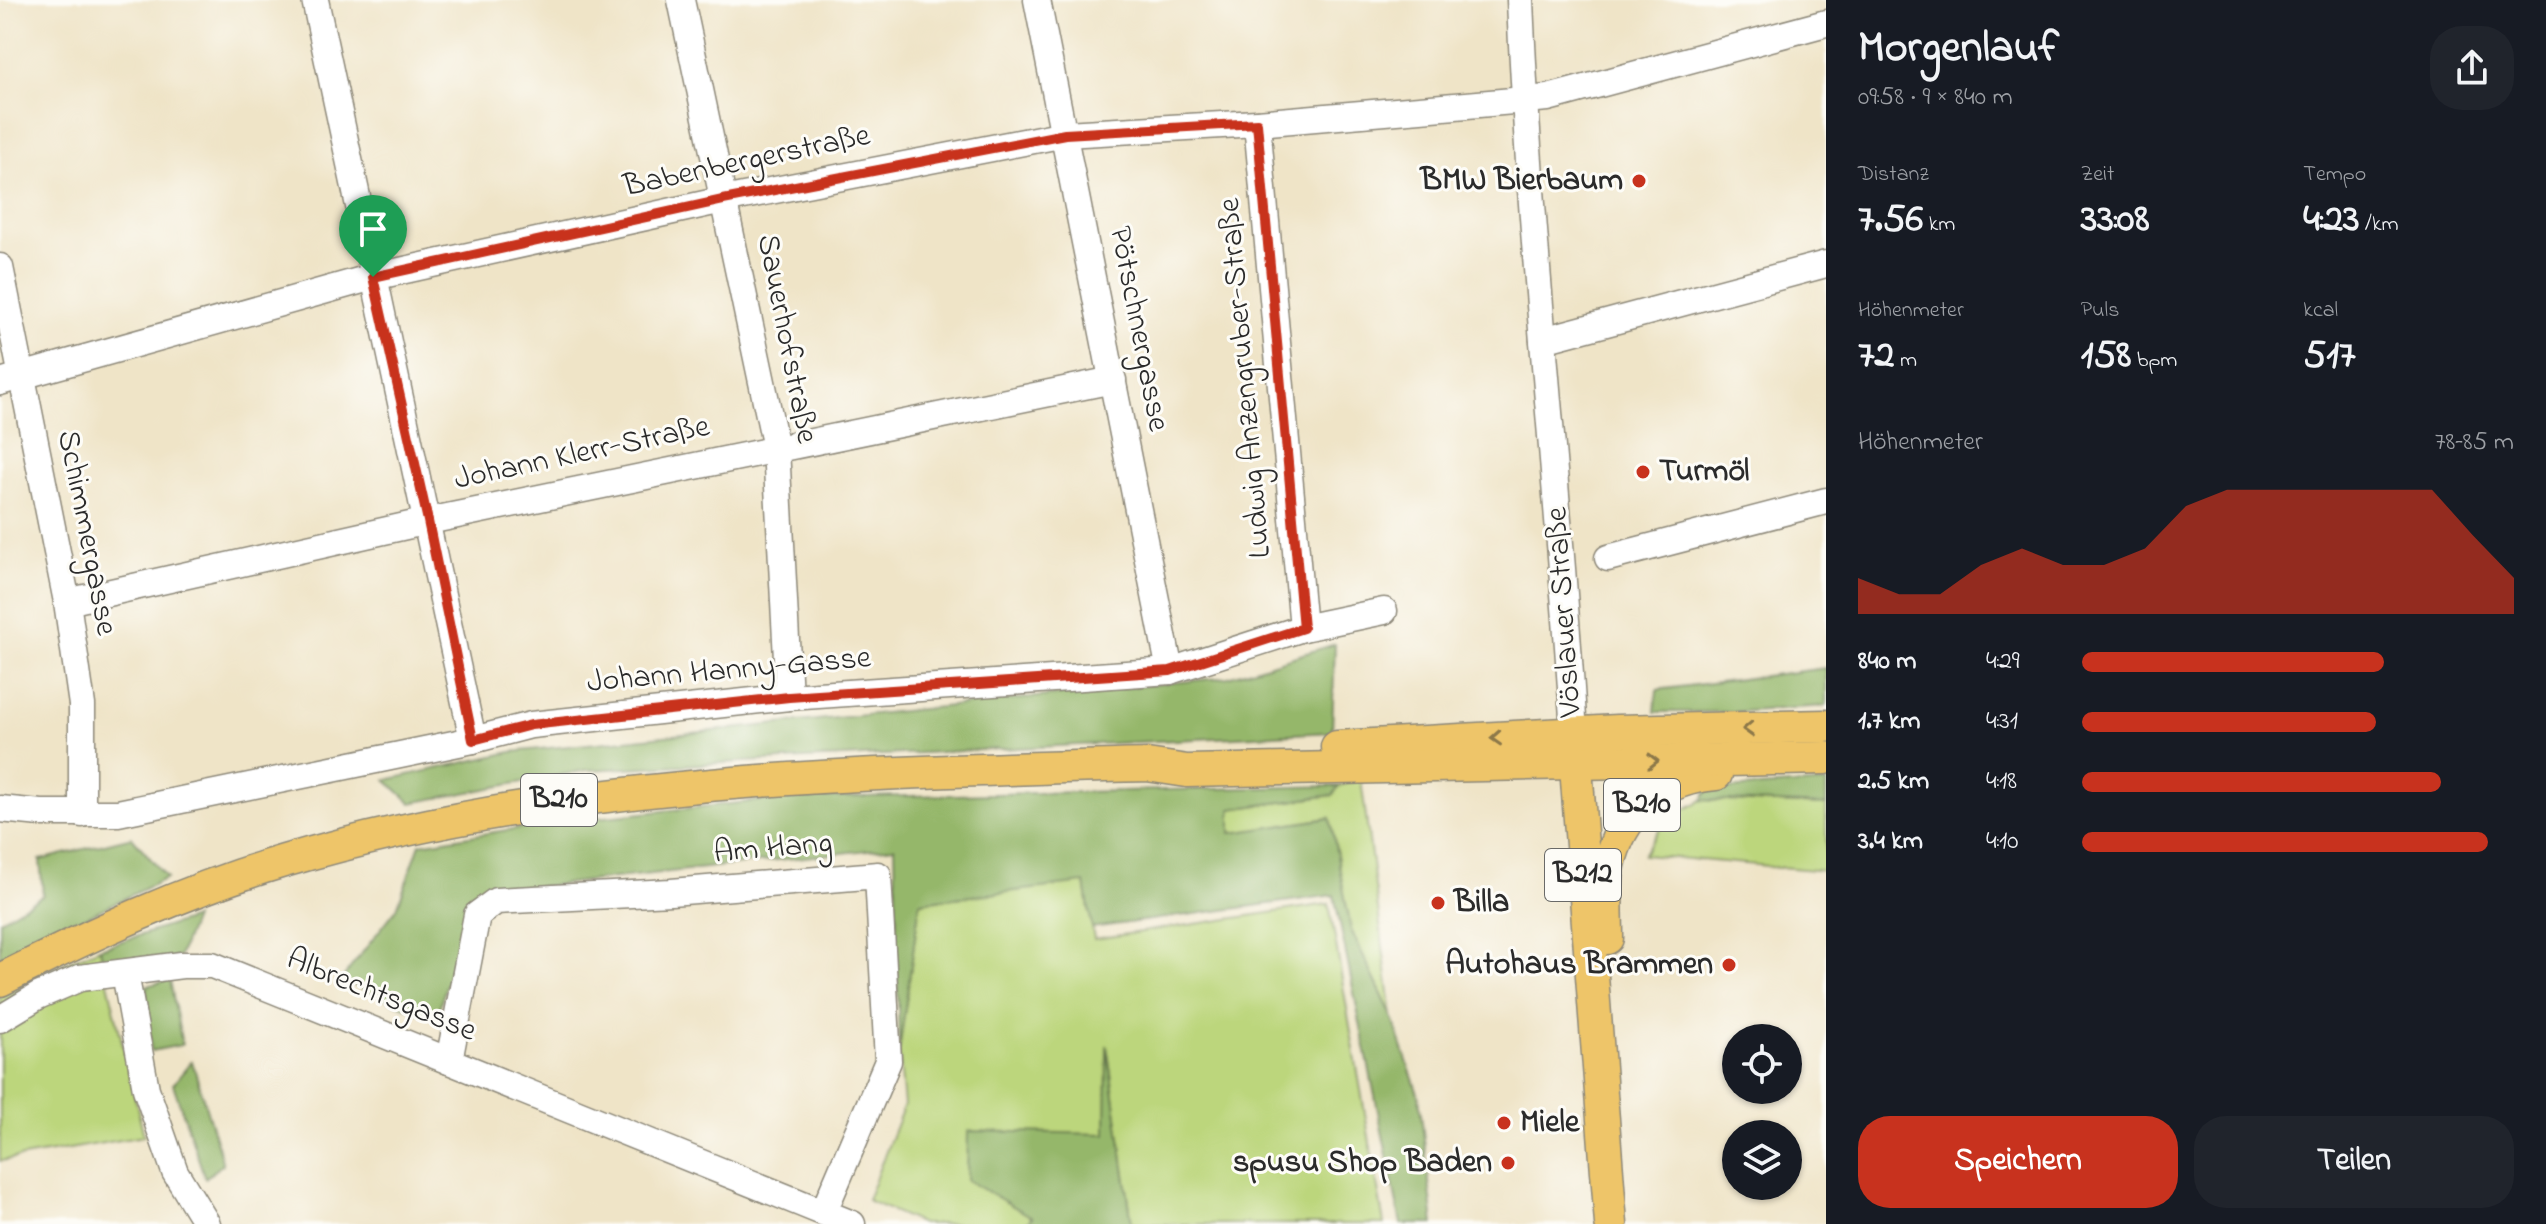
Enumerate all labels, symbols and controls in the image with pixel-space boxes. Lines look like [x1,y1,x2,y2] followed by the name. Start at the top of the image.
[1858,17,2059,81] text: Morgenlauf
[2430,26,2514,110] button: share
[1858,79,2013,117] text: 09:58 · 9 × 840 m
[618,113,875,211] street label: Babenbergerstraße
[1418,158,1623,205] place label: BMW Bierbaum
[1858,159,1929,191] text: Distanz
[2081,159,2114,191] text: Zeit
[2303,159,2366,191] text: Tempo
[1630,172,1648,190] marker: BMW Bierbaum
[1858,191,1923,250] text: 7.56
[2081,191,2149,250] text: 33:08
[2303,191,2360,250] text: 4:23
[339,195,407,277] pin
[1207,195,1285,560] street label: Ludwig Anzengruber-Straße
[351,207,395,251] icon: arrive
[1923,209,1955,241] text: km
[2360,209,2399,241] text: /km
[1095,222,1181,436] street label: Pötschnergasse
[743,230,829,448] street label: Sauerhofstraße
[1858,295,1964,327] text: Höhenmeter
[2081,295,2120,327] text: Puls
[2303,295,2338,327] text: kcal
[1858,327,1894,386] text: 72
[2081,327,2131,386] text: 158
[2303,327,2355,386] text: 517
[1894,345,1917,377] text: m
[2131,345,2177,377] text: bpm
[450,404,715,504] street label: Johann Klerr-Straße
[1858,424,1983,462] text: Höhenmeter
[2435,424,2514,462] text: 78–85 m
[43,426,129,640] street label: Schimmergasse
[1659,449,1749,496] place label: Turmöl
[1634,463,1652,481] marker: Turmöl
[1534,505,1596,720] street label: Vöslauer Straße
[585,635,874,707] street label: Johann Hanny-Gasse
[1858,643,1916,681] text: 840 m
[1986,643,2020,681] text: 4:29
[1858,703,1920,741] text: 1.7 km
[1986,703,2018,741] text: 4:31
[1741,720,1754,737] one-way arrow
[1489,729,1502,746] one-way arrow
[1647,752,1660,770] one-way arrow
[1858,763,1929,801] text: 2.5 km
[1986,763,2017,801] text: 4:18
[521,774,597,826] road number: B210
[1604,779,1680,831] road number: B210
[712,820,834,878] street label: Am Hang
[1858,823,1923,861] text: 3.4 km
[1986,823,2018,861] text: 4:10
[1545,849,1621,901] road number: B212
[1452,880,1509,927] place label: Billa
[1429,894,1447,912] marker: Billa
[279,937,484,1056] street label: Albrechtsgasse
[1445,942,1713,989] place label: Autohaus Brammen
[1720,956,1738,974] marker: Autohaus Brammen
[1722,1024,1802,1200] map controls
[1722,1024,1802,1104] button: locate
[1520,1100,1581,1147] place label: Miele
[1495,1114,1513,1132] marker: Miele
[1858,1116,2178,1208] button: Speichern
[2194,1116,2514,1208] button: Teilen
[1722,1120,1802,1200] button: layers
[1233,1140,1492,1187] place label: spusu Shop Baden
[1499,1154,1517,1172] marker: spusu Shop Baden

